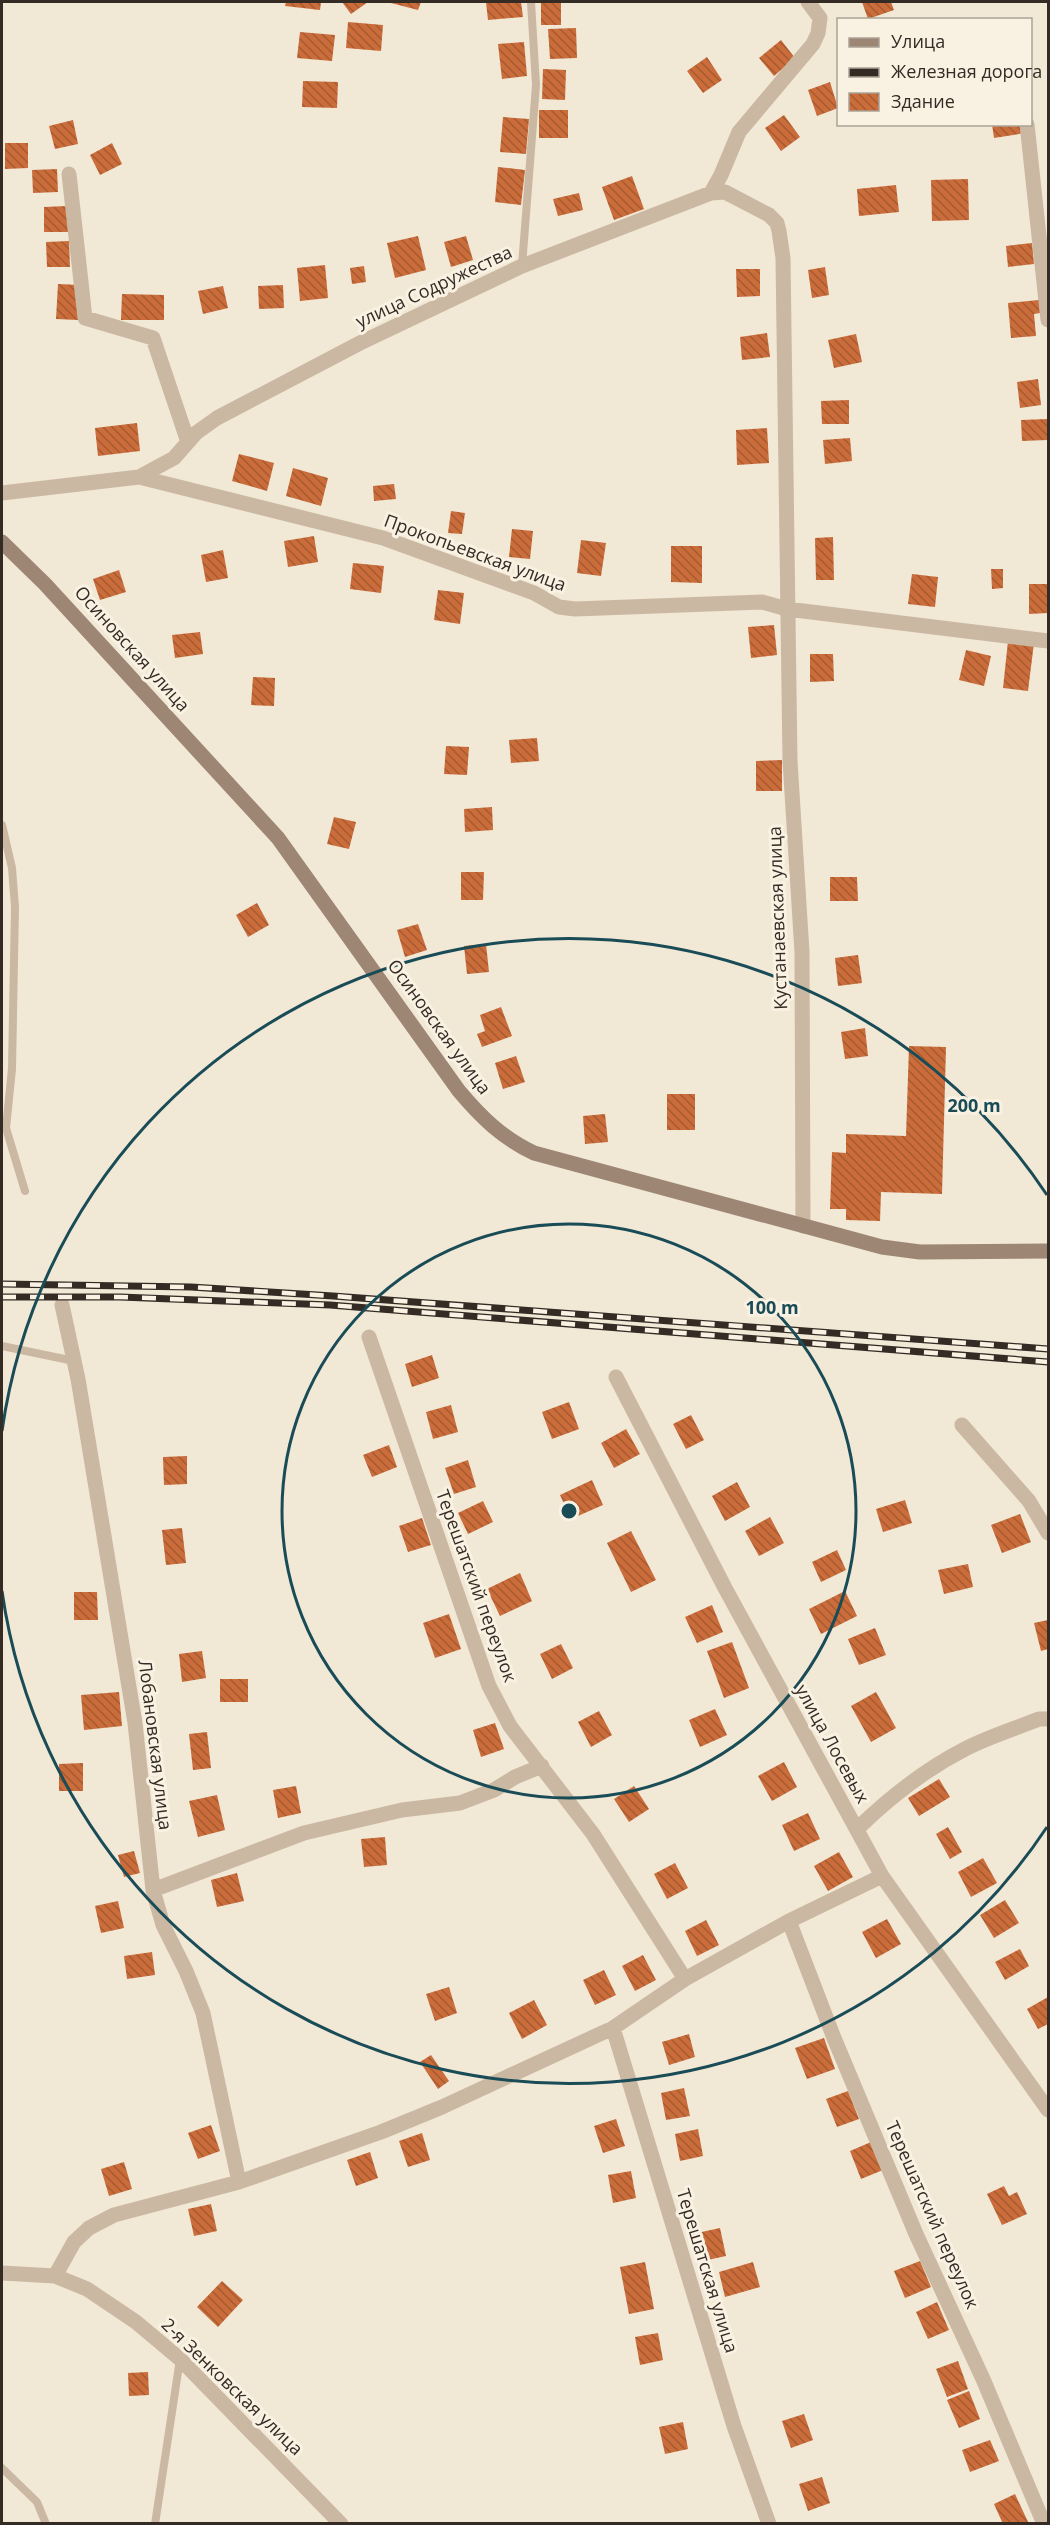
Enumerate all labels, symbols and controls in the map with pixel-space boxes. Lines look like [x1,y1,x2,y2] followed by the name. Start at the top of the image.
[837,18,1032,126] legend
[891,29,945,53] text: Улица
[891,59,1042,83] text: Железная дорога
[891,89,955,113] text: Здание
[351,239,516,333] street label: улица Содружества
[381,508,570,596] street label: Прокопьевская улица
[70,580,196,716] street label: Осиновская улица
[762,826,792,1010] street label: Кустанаевская улица
[383,954,497,1099] street label: Осиновская улица
[947,1093,1001,1117] text: 200 m
[745,1295,799,1319] text: 100 m
[431,1486,523,1686] street label: Терешатский переулок
[559,1501,579,1521] centre of rings
[134,1658,178,1831] street label: Лобановская улица
[790,1680,876,1808] street label: улица Лосевых
[881,2117,985,2313] street label: Терешатский переулок
[672,2186,744,2356] street label: Терешатская улица
[157,2312,309,2460] street label: 2-я Зенковская улица

